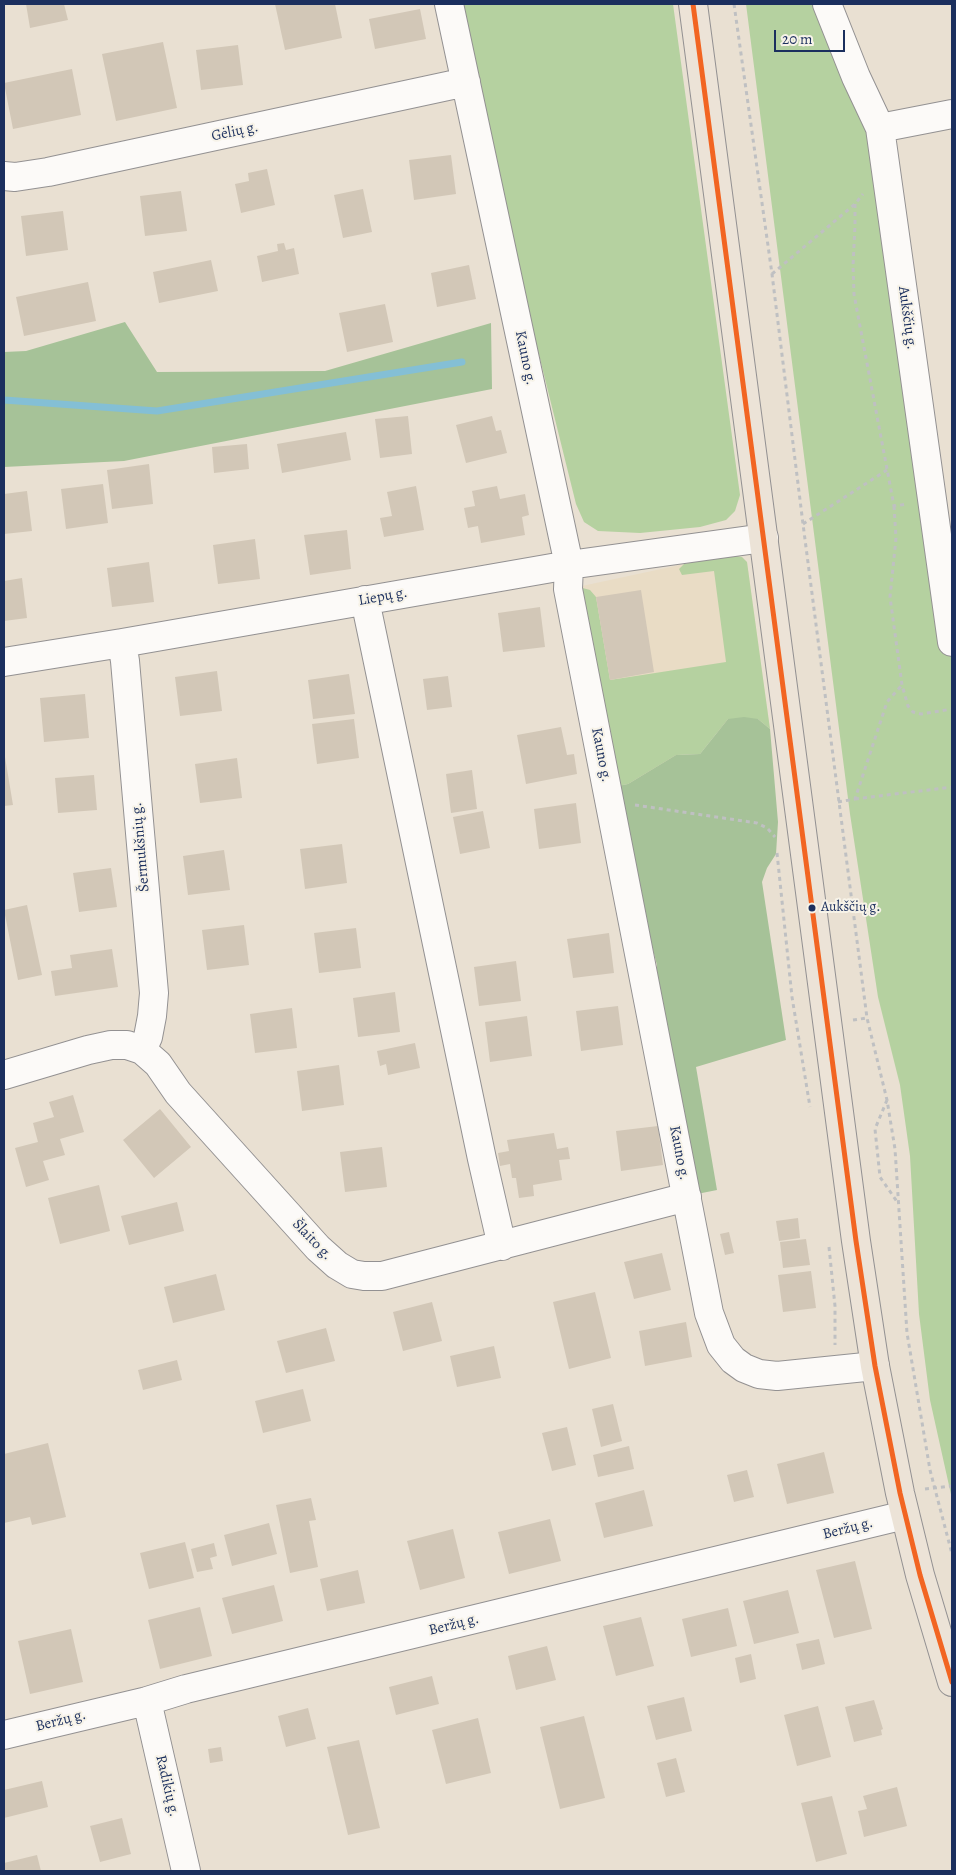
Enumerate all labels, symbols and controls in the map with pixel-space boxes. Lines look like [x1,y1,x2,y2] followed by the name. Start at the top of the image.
[776,20,847,52] scale bar
[782,29,813,49] text: 20 m
[210,118,260,146] street label: Gėlių g.
[894,285,920,351] street label: Aukščių g.
[510,329,540,387] street label: Kauno g.
[357,584,409,610] street label: Liepų g.
[587,726,615,784] street label: Kauno g.
[128,801,154,893] street label: Šermukšnių g.
[821,900,881,916] place label: Aukščių g.
[807,903,817,913] marker: Aukščių g.
[665,1124,693,1182] street label: Kauno g.
[288,1216,336,1264] street label: Šlaito g.
[821,1514,875,1544] street label: Beržų g.
[427,1610,481,1640] street label: Beržų g.
[34,1706,88,1736] street label: Beržų g.
[151,1753,183,1819] street label: Radikių g.

